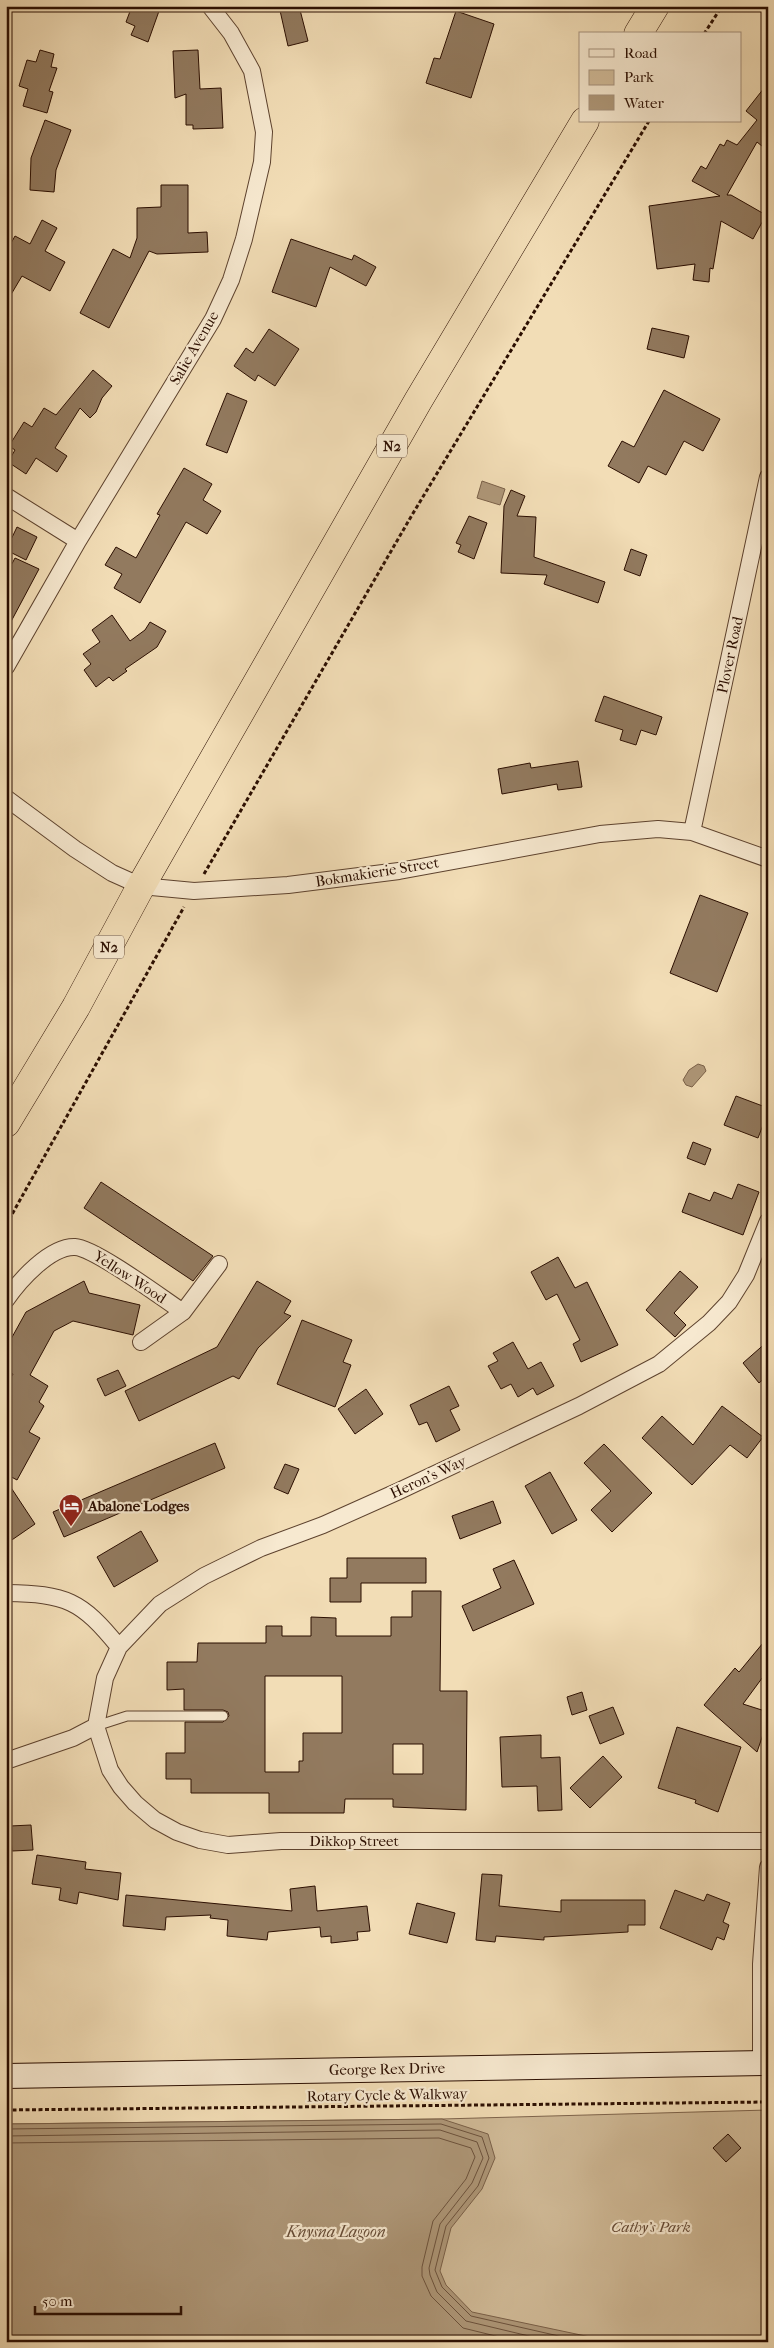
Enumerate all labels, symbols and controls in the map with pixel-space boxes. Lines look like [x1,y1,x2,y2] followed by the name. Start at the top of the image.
[579,32,742,122] legend
[624,44,658,62] text: Road
[624,68,654,86] text: Park
[623,94,664,112] text: Water
[166,307,223,388] street label: Salie Avenue
[377,434,407,458] road number: N2
[713,614,747,695] street label: Plover Road
[314,853,441,891] street label: Bokmakierie Street
[94,936,124,959] road number: N2
[89,1246,170,1308] street label: Yellow Wood
[387,1451,470,1502] street label: Heron's Way
[58,1493,84,1527] hotel icon: Abalone Lodges
[87,1497,190,1515] place label: Abalone Lodges
[309,1832,399,1850] street label: Dikkop Street
[329,2059,446,2079] street label: George Rex Drive
[306,2085,469,2105] street label: Rotary Cycle & Walkway
[611,2218,691,2236] park label: Cathy's Park
[285,2222,386,2241] water label: Knysna Lagoon
[35,2283,181,2315] scale bar
[42,2292,73,2310] text: 50 m

